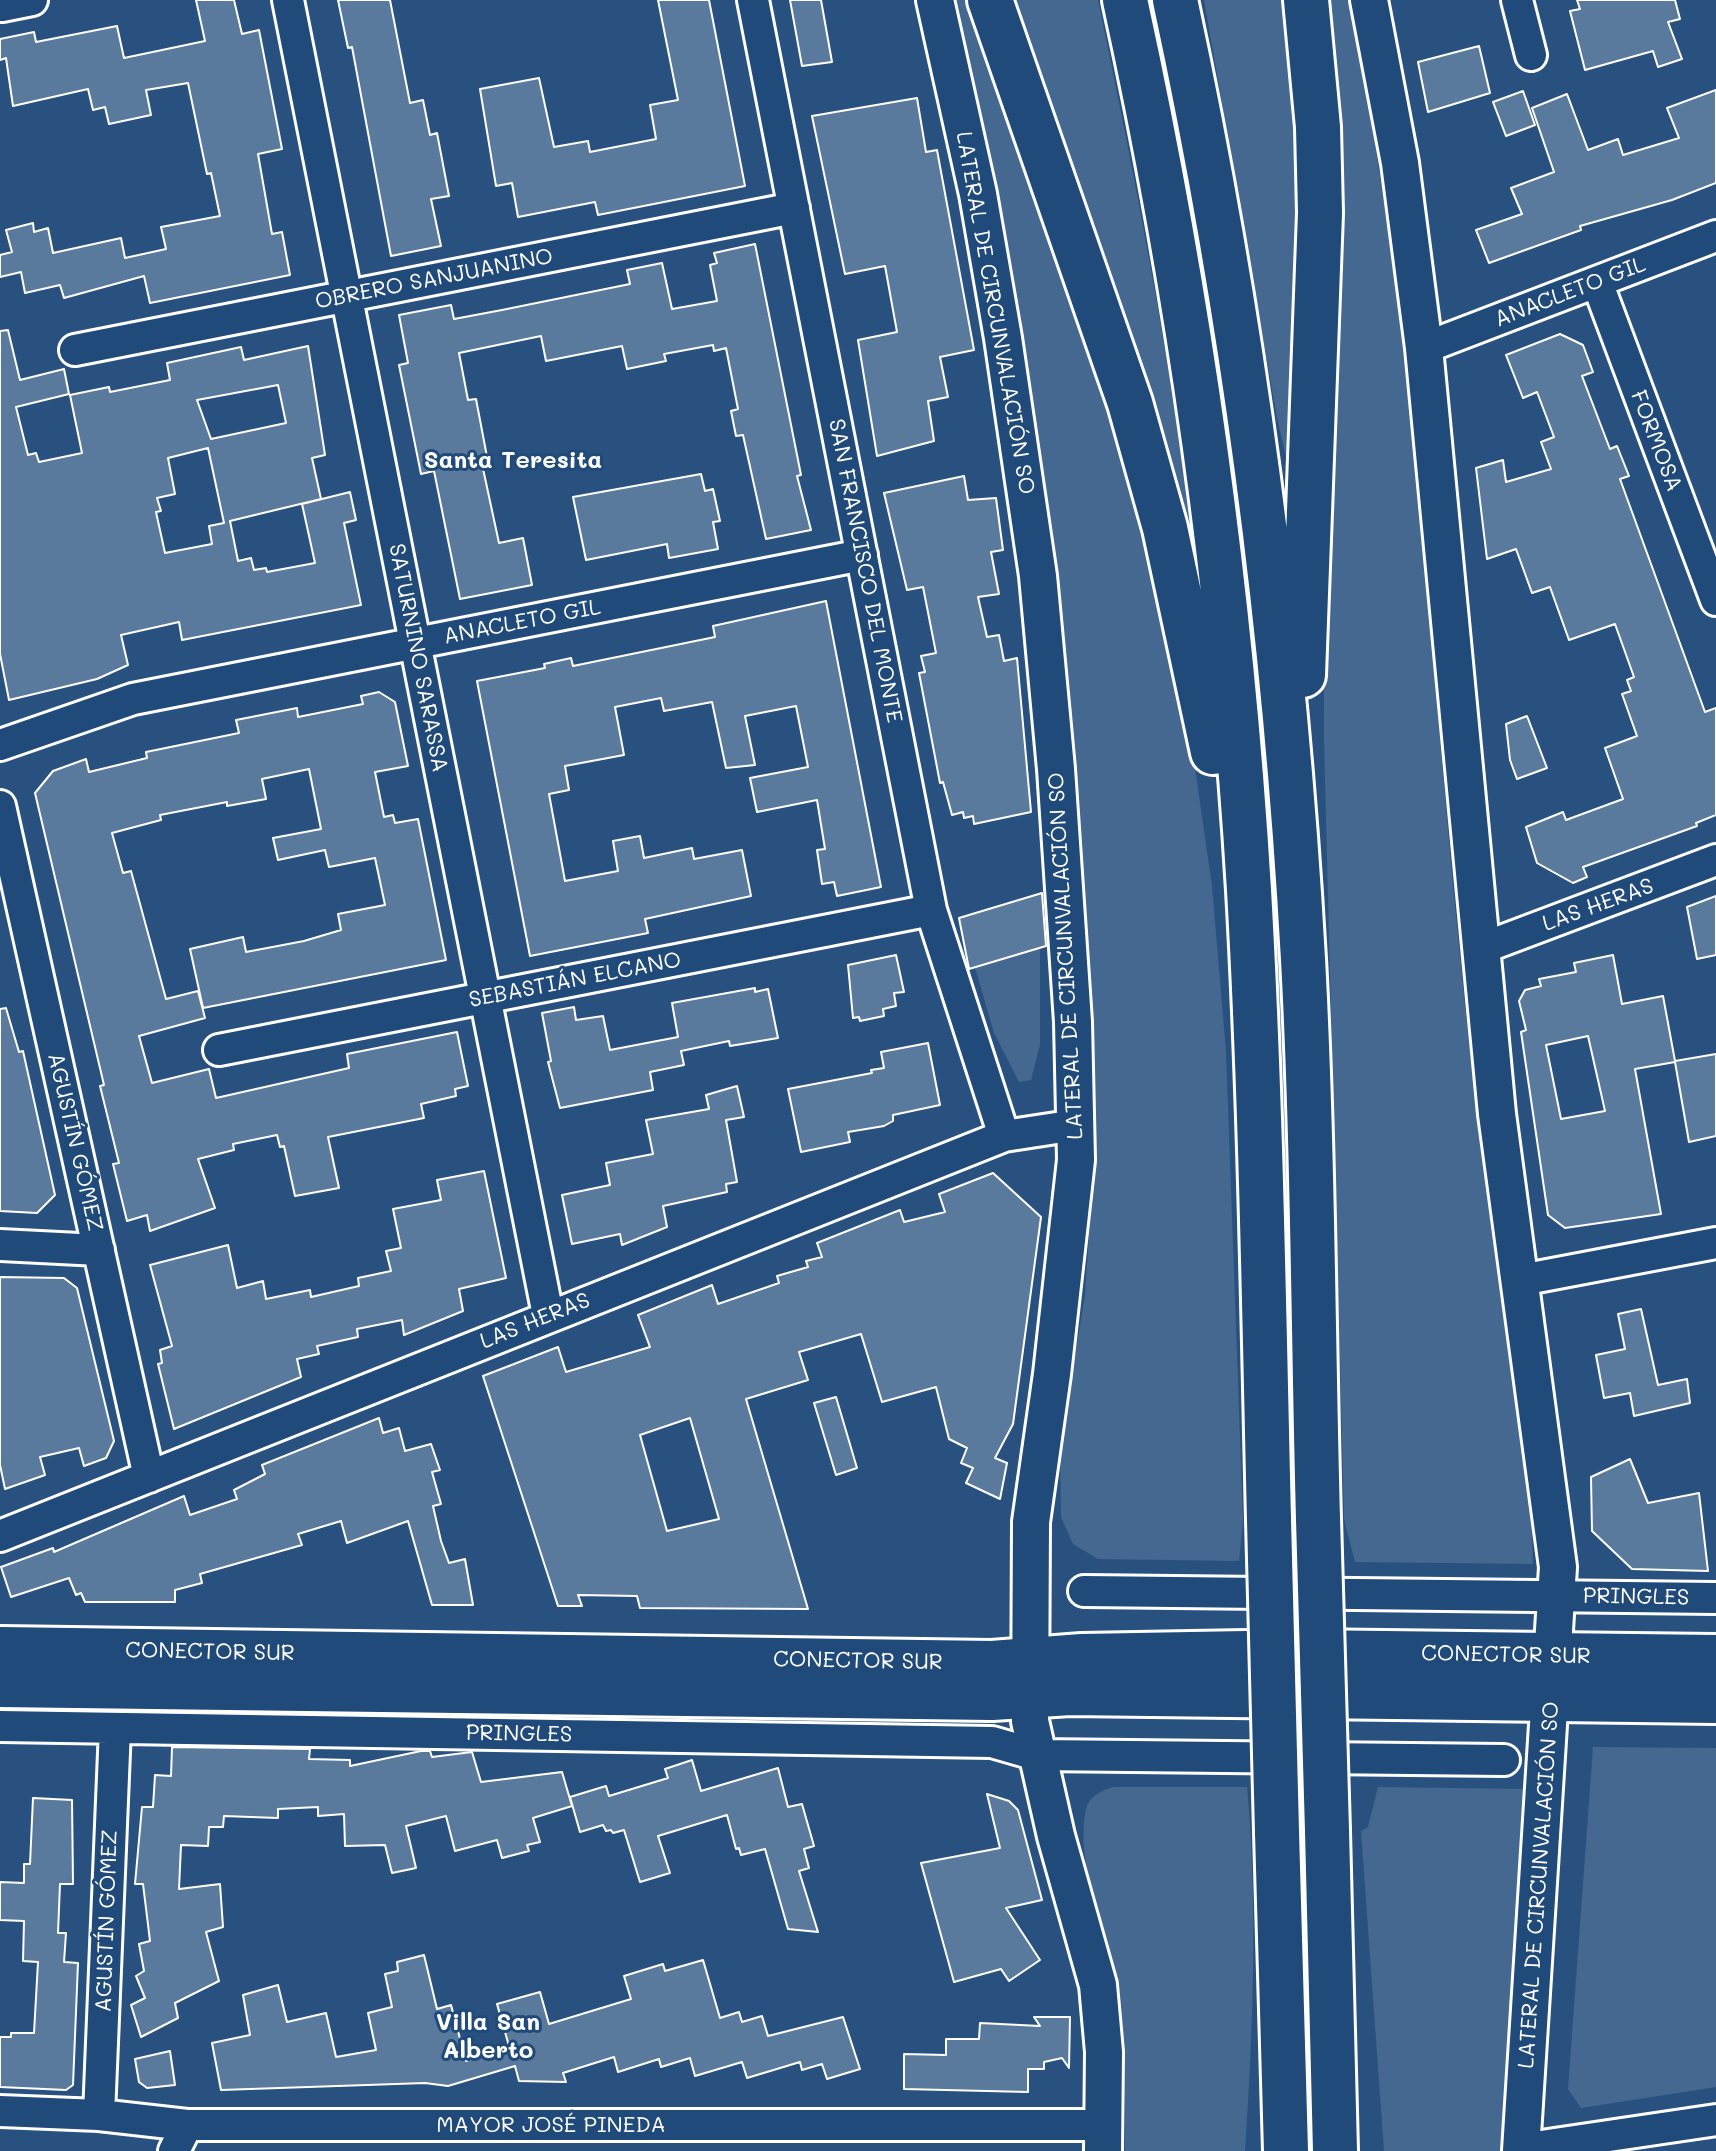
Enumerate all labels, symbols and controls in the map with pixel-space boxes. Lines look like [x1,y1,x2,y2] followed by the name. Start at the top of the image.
[950,130,1040,496] street label: LATERAL DE CIRCUNVALACIÓN SO
[313,243,555,315] street label: OBRERO SANJUANINO
[1491,251,1649,333] street label: ANACLETO GIL
[1625,387,1687,495] street label: FORMOSA
[823,417,907,725] street label: SAN FRANCISCO DEL MONTE
[424,447,602,475] district label: Santa Teresita
[383,542,453,774] street label: SATURNINO SARASSA
[441,594,603,650] street label: ANACLETO GIL
[1043,772,1089,1140] street label: LATERAL DE CIRCUNVALACIÓN SO
[1539,873,1657,937] street label: LAS HERAS
[467,946,683,1014] street label: SEBASTIÁN ELCANO
[42,1050,108,1234] street label: AGUSTÍN GÓMEZ
[476,1287,594,1355] street label: LAS HERAS
[1583,1583,1689,1611] street label: PRINGLES
[125,1637,295,1667] street label: CONECTOR SUR
[1421,1640,1591,1670] street label: CONECTOR SUR
[773,1646,943,1676] street label: CONECTOR SUR
[1513,1701,1565,2069] street label: LATERAL DE CIRCUNVALACIÓN SO
[466,1720,572,1748] street label: PRINGLES
[91,1829,123,2013] street label: AGUSTÍN GÓMEZ
[436,2009,540,2065] district label: Villa San Alberto
[436,2112,666,2138] street label: MAYOR JOSÉ PINEDA

